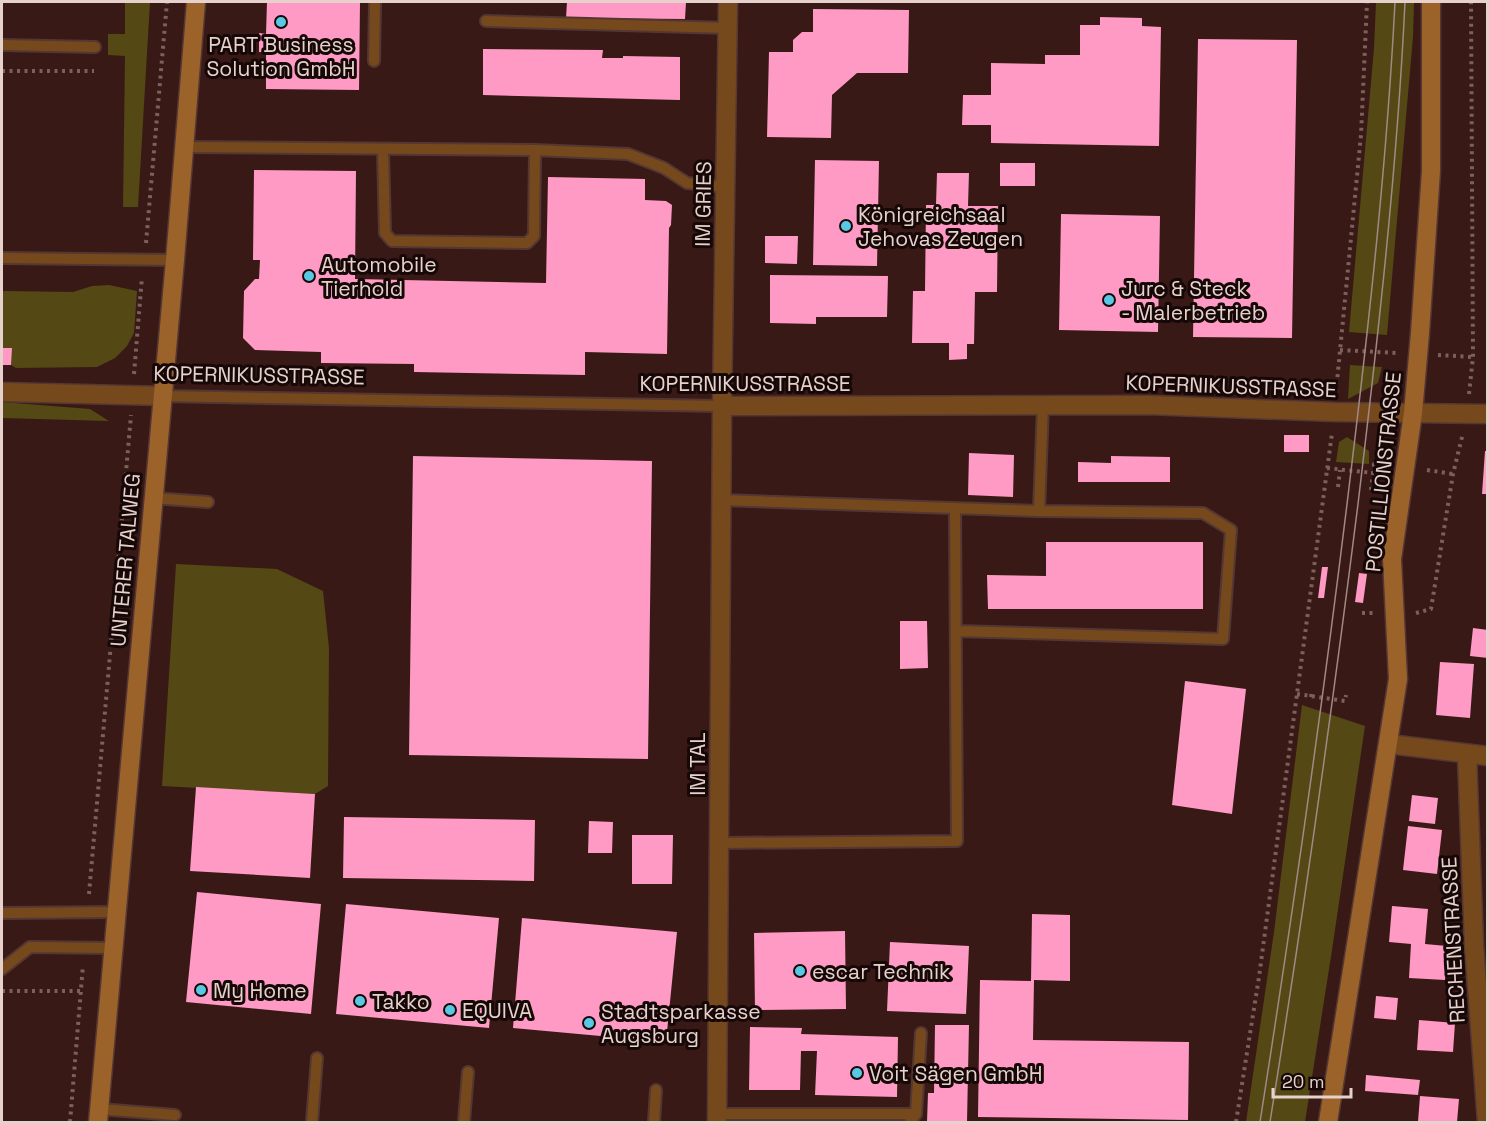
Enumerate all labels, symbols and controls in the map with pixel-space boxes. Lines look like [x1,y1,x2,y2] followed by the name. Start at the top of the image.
[274,15,288,29] marker: PART Business Solution GmbH
[206,31,356,82] place label: PART Business Solution GmbH
[689,161,717,247] street label: IM GRIES
[858,201,1023,252] place label: Königreichsaal Jehovas Zeugen
[839,219,853,233] marker: Königreichsaal Jehovas Zeugen
[321,251,437,302] place label: Automobile Tierhold
[302,269,316,283] marker: Automobile Tierhold
[1121,275,1265,326] place label: Jurc & Steck - Malerbetrieb
[1102,293,1116,307] marker: Jurc & Steck - Malerbetrieb
[153,360,365,390] street label: KOPERNIKUSSTRASSE
[1125,369,1337,403] street label: KOPERNIKUSSTRASSE
[639,370,851,397] street label: KOPERNIKUSSTRASSE
[1359,371,1407,573] street label: POSTILLIONSTRASSE
[104,472,146,648] street label: UNTERER TALWEG
[684,732,711,796] street label: IM TAL
[1435,856,1471,1024] street label: RECHENSTRASSE
[812,958,950,985] place label: escar Technik
[793,964,807,978] marker: escar Technik
[213,977,307,1004] place label: My Home
[194,983,208,997] marker: My Home
[372,988,430,1015] place label: Takko
[353,994,367,1008] marker: Takko
[462,997,532,1024] place label: EQUIVA
[601,998,761,1049] place label: Stadtsparkasse Augsburg
[443,1003,457,1017] marker: EQUIVA
[582,1016,596,1030] marker: Stadtsparkasse Augsburg
[869,1060,1042,1087] place label: Voit Sägen GmbH
[1273,1061,1351,1099] scale bar
[850,1066,864,1080] marker: Voit Sägen GmbH
[1282,1070,1325,1093] text: 20 m

